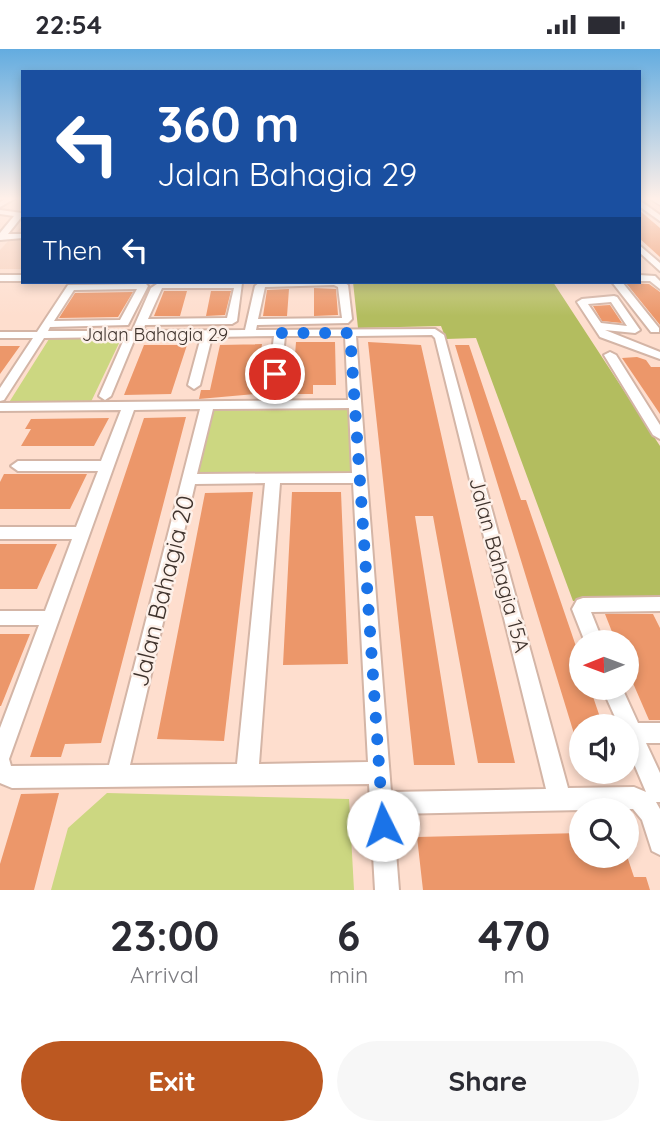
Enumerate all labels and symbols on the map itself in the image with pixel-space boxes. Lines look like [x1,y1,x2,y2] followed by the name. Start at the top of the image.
[82,323,228,346] street label: Jalan Bahagia 29
[245,344,305,404] pin
[464,474,536,655] street label: Jalan Bahagia 15A
[124,492,200,689] street label: Jalan Bahagia 20
[569,630,639,700] north arrow
[346,788,420,862] position arrow

